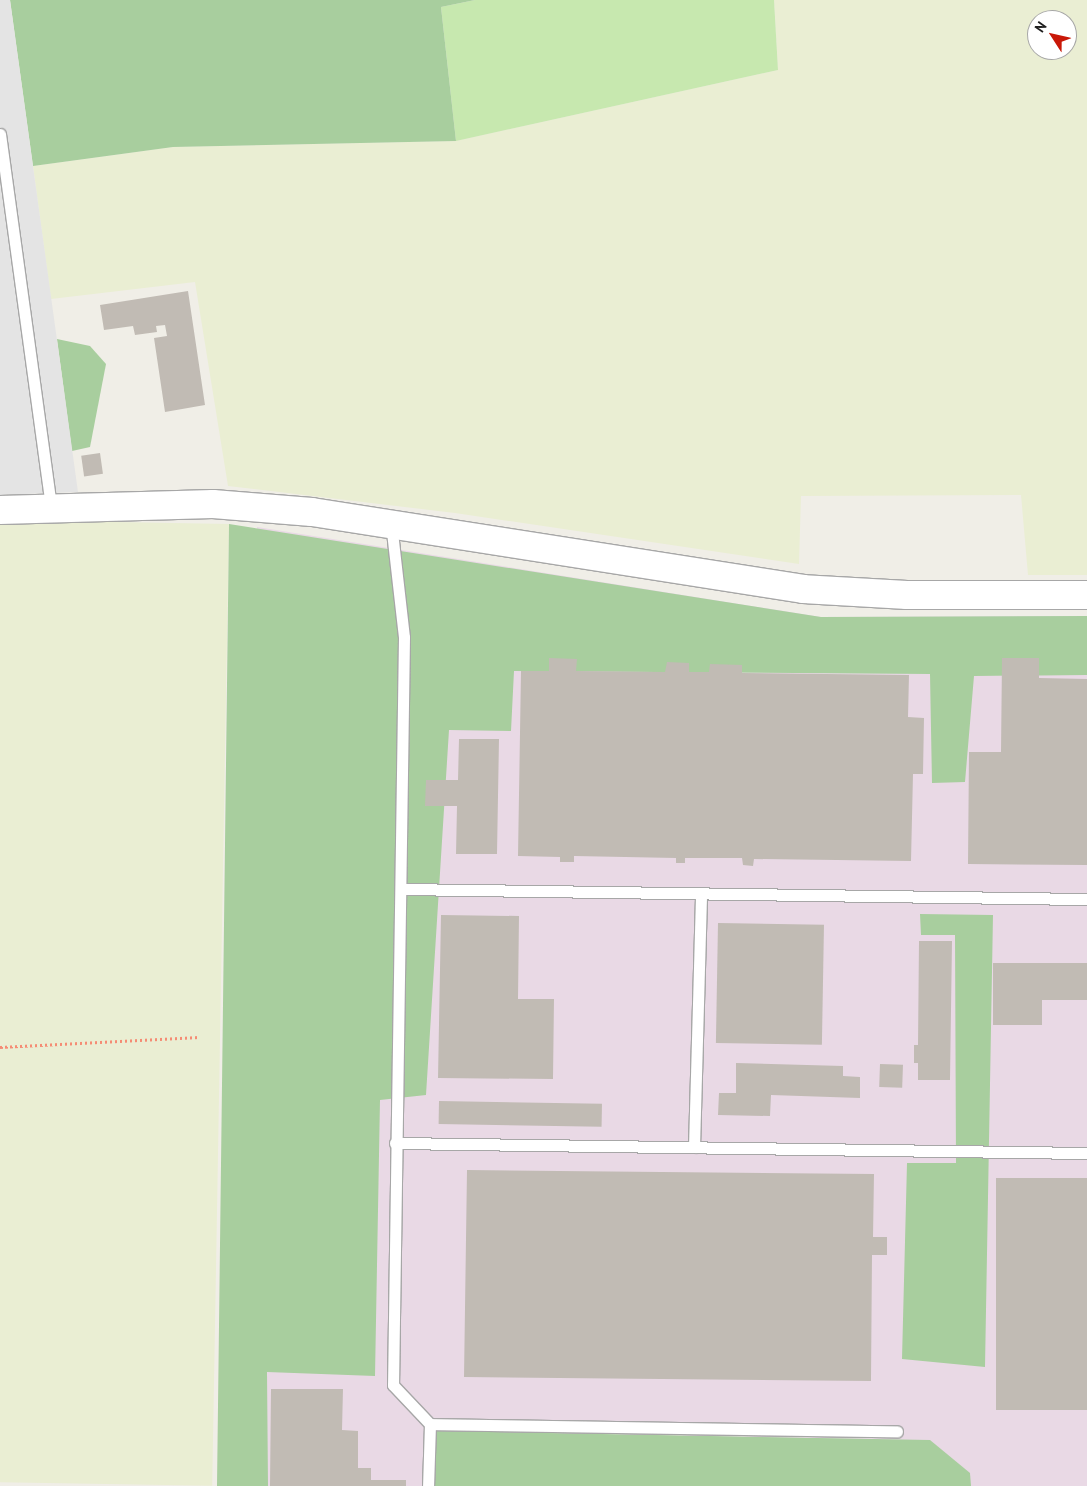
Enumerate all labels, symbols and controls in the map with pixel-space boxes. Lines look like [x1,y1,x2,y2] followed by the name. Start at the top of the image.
[1027,10,1077,60] north arrow
[1031,18,1051,36] text: N

